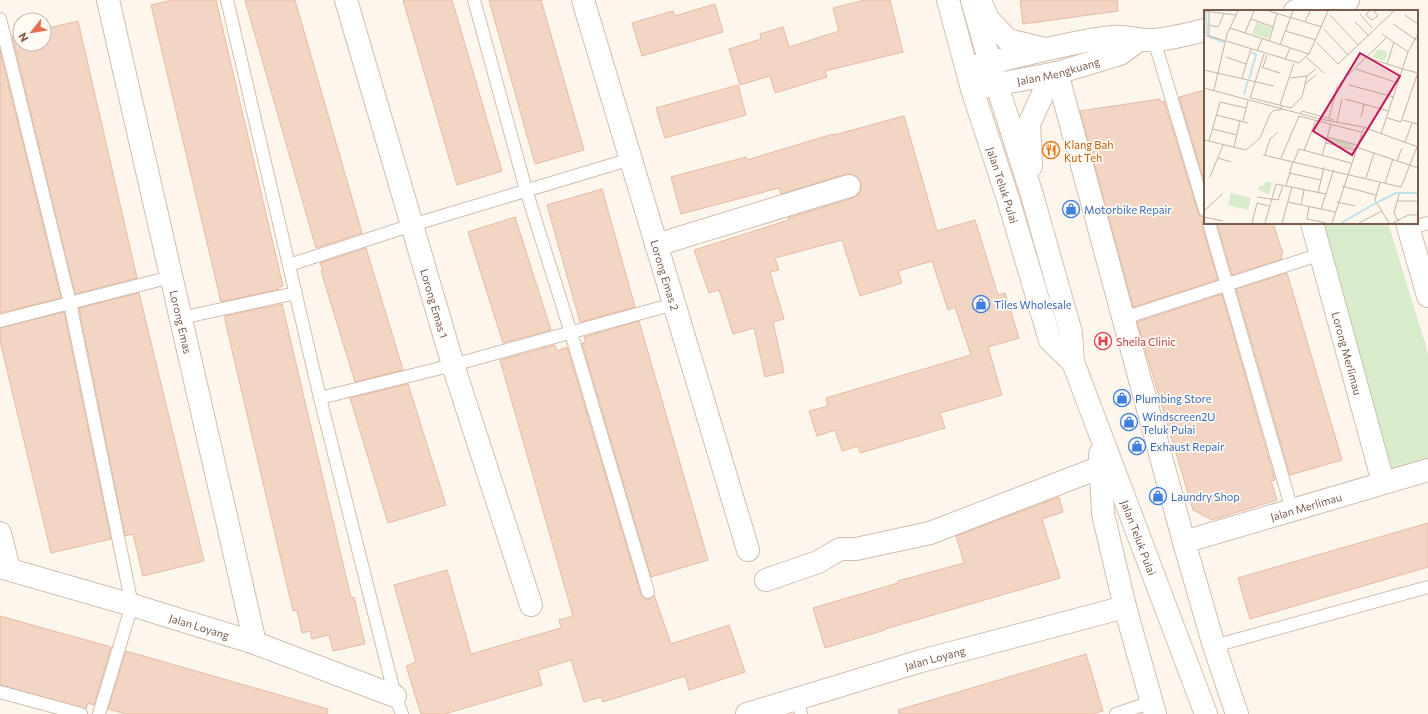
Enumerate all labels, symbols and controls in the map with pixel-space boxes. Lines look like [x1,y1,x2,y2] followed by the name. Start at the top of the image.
[1204,10,1418,224] inset map
[12,12,52,52] north arrow
[15,31,31,44] text: N
[1016,54,1101,88] street label: Jalan Mengkuang
[1064,138,1113,164] place label: Klang Bah Kut Teh
[1041,140,1061,160] restaurant icon: Klang Bah Kut Teh
[984,145,1021,225] street label: Jalan Teluk Pulai
[1061,199,1081,219] shop icon: Motorbike Repair
[1084,203,1172,216] place label: Motorbike Repair
[649,238,682,312] street label: Lorong Emas 2
[419,267,451,340] street label: Lorong Emas 1
[168,289,195,355] street label: Lorong Emas
[971,294,991,314] shop icon: Tiles Wholesale
[994,298,1072,311] place label: Tiles Wholesale
[1330,310,1365,396] street label: Lorong Merlimau
[1093,331,1113,351] hospital icon: Sheila Clinic
[1116,335,1176,348] place label: Sheila Clinic
[1112,388,1132,408] shop icon: Plumbing Store
[1135,392,1212,405] place label: Plumbing Store
[1142,410,1215,436] place label: Windscreen2U Teluk Pulai
[1119,412,1139,432] shop icon: Windscreen2U Teluk Pulai
[1127,436,1147,456] shop icon: Exhaust Repair
[1150,440,1225,453] place label: Exhaust Repair
[1148,486,1168,506] shop icon: Laundry Shop
[1269,489,1343,524] street label: Jalan Merlimau
[1171,490,1240,503] place label: Laundry Shop
[1118,498,1159,577] street label: Jalan Teluk Pulai
[168,610,231,641] street label: Jalan Loyang
[903,643,966,673] street label: Jalan Loyang

